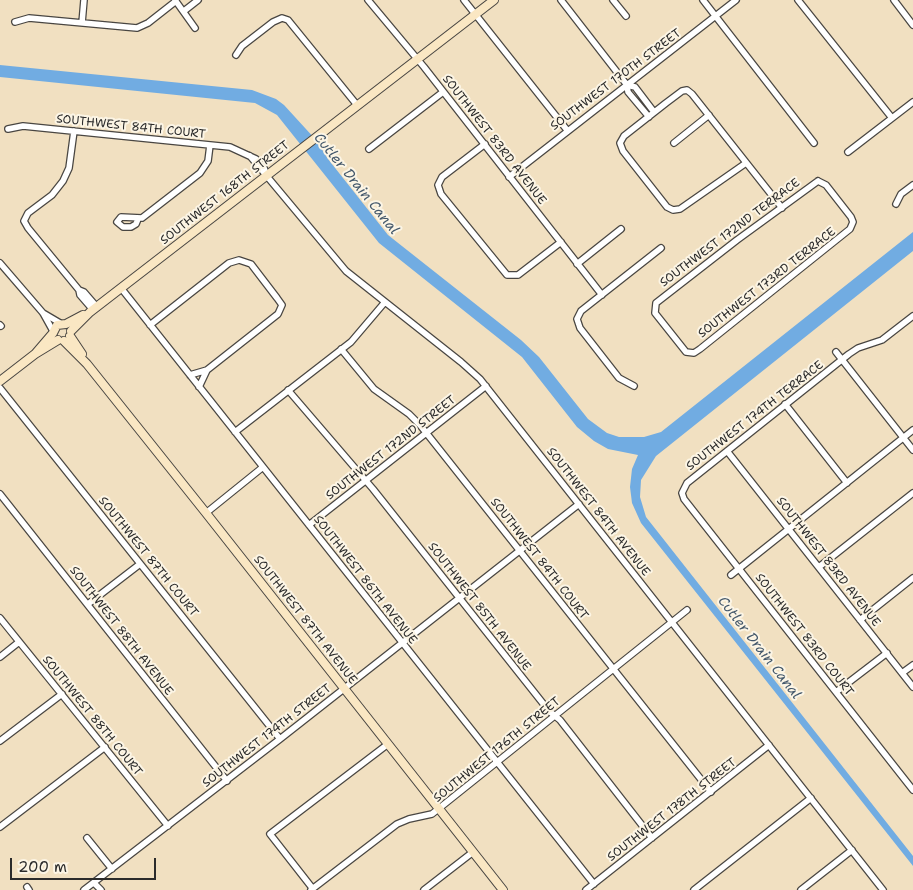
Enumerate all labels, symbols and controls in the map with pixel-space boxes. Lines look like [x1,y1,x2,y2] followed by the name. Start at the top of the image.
[548,26,684,134] street label: SOUTHWEST 170TH STREET
[439,72,549,208] street label: SOUTHWEST 83RD AVENUE
[55,112,207,142] street label: SOUTHWEST 84TH COURT
[310,130,402,238] water label: Cutler Drain Canal
[158,138,292,248] street label: SOUTHWEST 168TH STREET
[657,176,803,290] street label: SOUTHWEST 172ND TERRACE
[695,225,839,341] street label: SOUTHWEST 173RD TERRACE
[684,358,826,474] street label: SOUTHWEST 174TH TERRACE
[323,393,459,503] street label: SOUTHWEST 172ND STREET
[543,445,653,579] street label: SOUTHWEST 84TH AVENUE
[95,494,201,620] street label: SOUTHWEST 87TH COURT
[773,494,883,630] street label: SOUTHWEST 83RD AVENUE
[487,495,591,623] street label: SOUTHWEST 84TH COURT
[310,513,420,647] street label: SOUTHWEST 86TH AVENUE
[424,540,534,674] street label: SOUTHWEST 85TH AVENUE
[250,553,360,687] street label: SOUTHWEST 87TH AVENUE
[66,564,176,698] street label: SOUTHWEST 88TH AVENUE
[752,571,856,699] street label: SOUTHWEST 83RD COURT
[714,593,804,703] water label: Cutler Drain Canal
[39,653,145,779] street label: SOUTHWEST 88TH COURT
[200,681,334,791] street label: SOUTHWEST 174TH STREET
[431,694,563,806] street label: SOUTHWEST 176TH STREET
[605,755,739,865] street label: SOUTHWEST 178TH STREET
[12,848,159,880] scale bar
[18,857,67,877] text: 200 m

